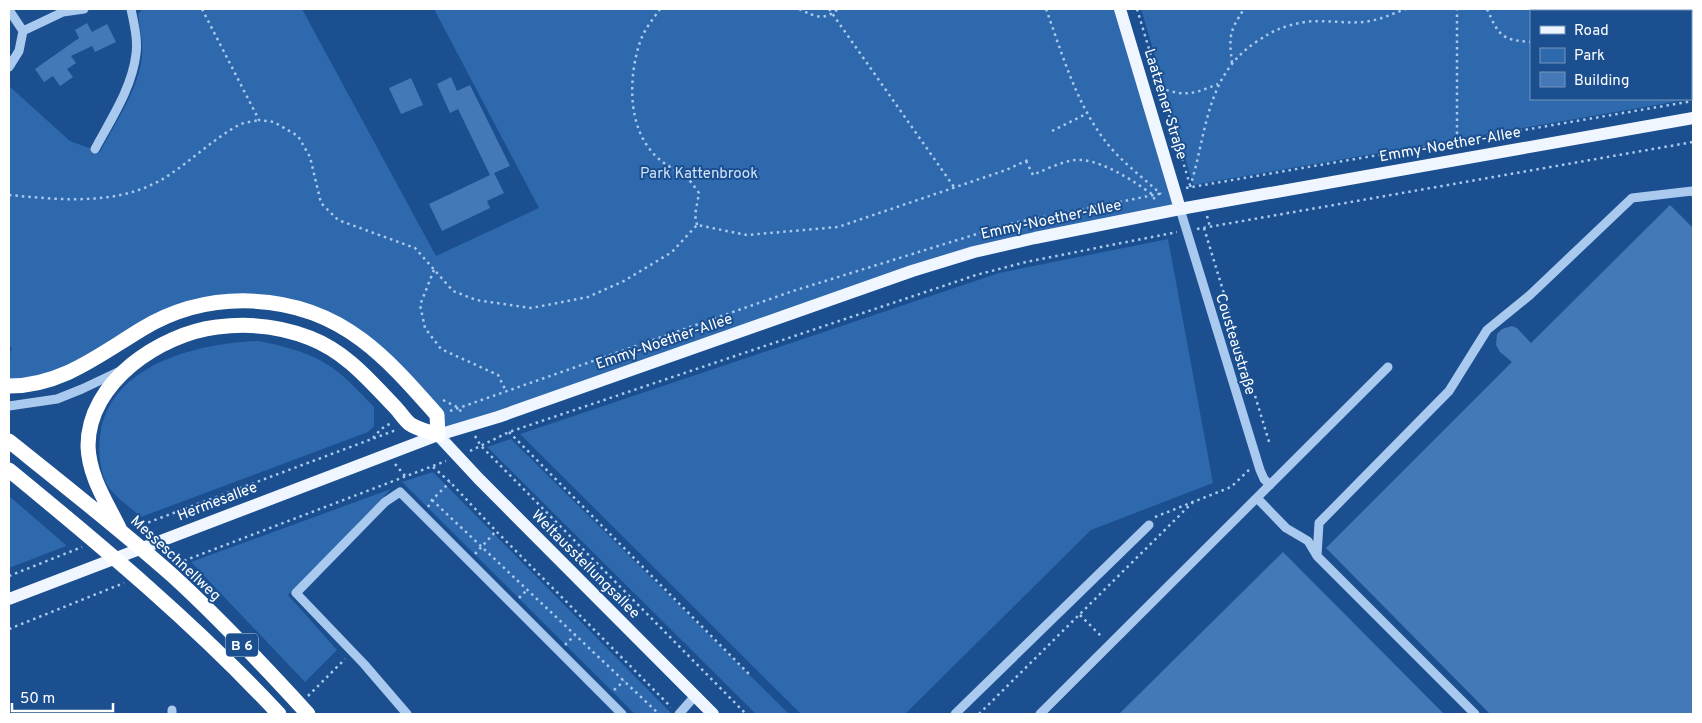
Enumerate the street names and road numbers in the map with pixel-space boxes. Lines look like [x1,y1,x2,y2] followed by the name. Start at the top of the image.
[1139,47,1190,162] street label: Laatzener Straße
[1378,124,1523,167] street label: Emmy-Noether-Allee
[979,196,1123,245] street label: Emmy-Noether-Allee
[1210,291,1259,397] street label: Cousteaustraße
[594,310,735,375] street label: Emmy-Noether-Allee
[175,478,260,526] street label: Hermesallee
[527,507,643,623] street label: Weltausstellungsallee
[126,512,224,606] street label: Messeschnellweg
[226,634,258,656] road number: B 6

